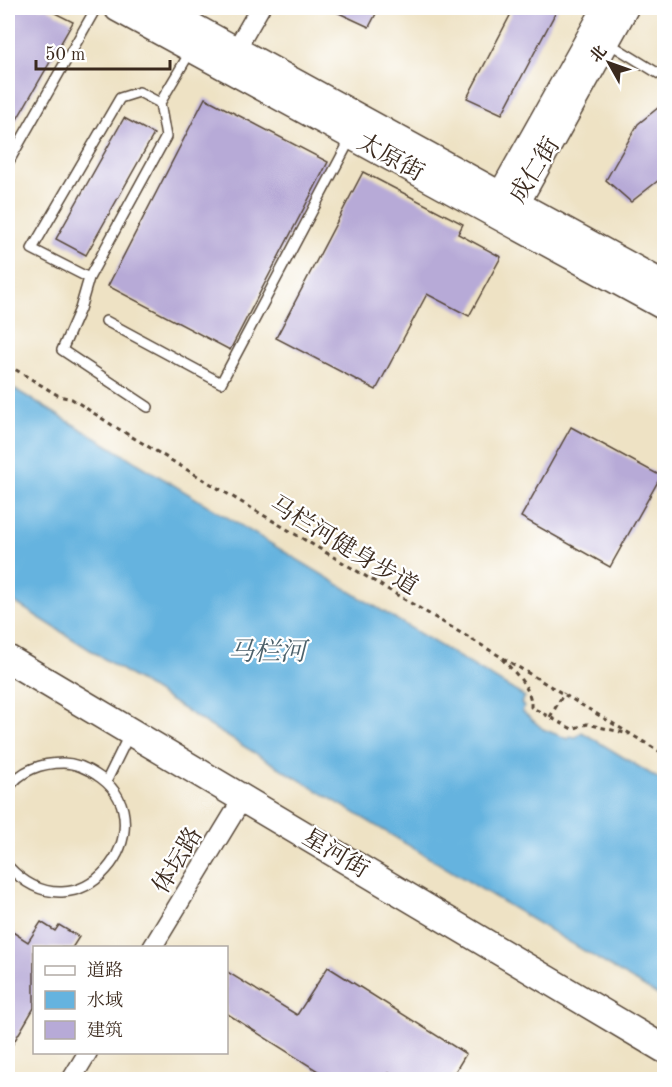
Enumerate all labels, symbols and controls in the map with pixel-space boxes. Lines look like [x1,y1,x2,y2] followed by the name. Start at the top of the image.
[36,33,170,71] scale bar
[579,33,639,93] north arrow
[586,42,610,66] text: 北
[45,46,85,64] text: 50 m
[353,128,429,187] street label: 太原街
[504,133,565,208] street label: 成仁街
[265,491,423,600] street label: 马栏河健身步道
[228,638,310,666] water label: 马栏河
[147,822,208,898] street label: 体坛路
[298,823,374,884] street label: 星河街
[33,946,228,1054] legend
[87,960,123,980] text: 道路
[87,990,123,1010] text: 水域
[87,1020,123,1040] text: 建筑

